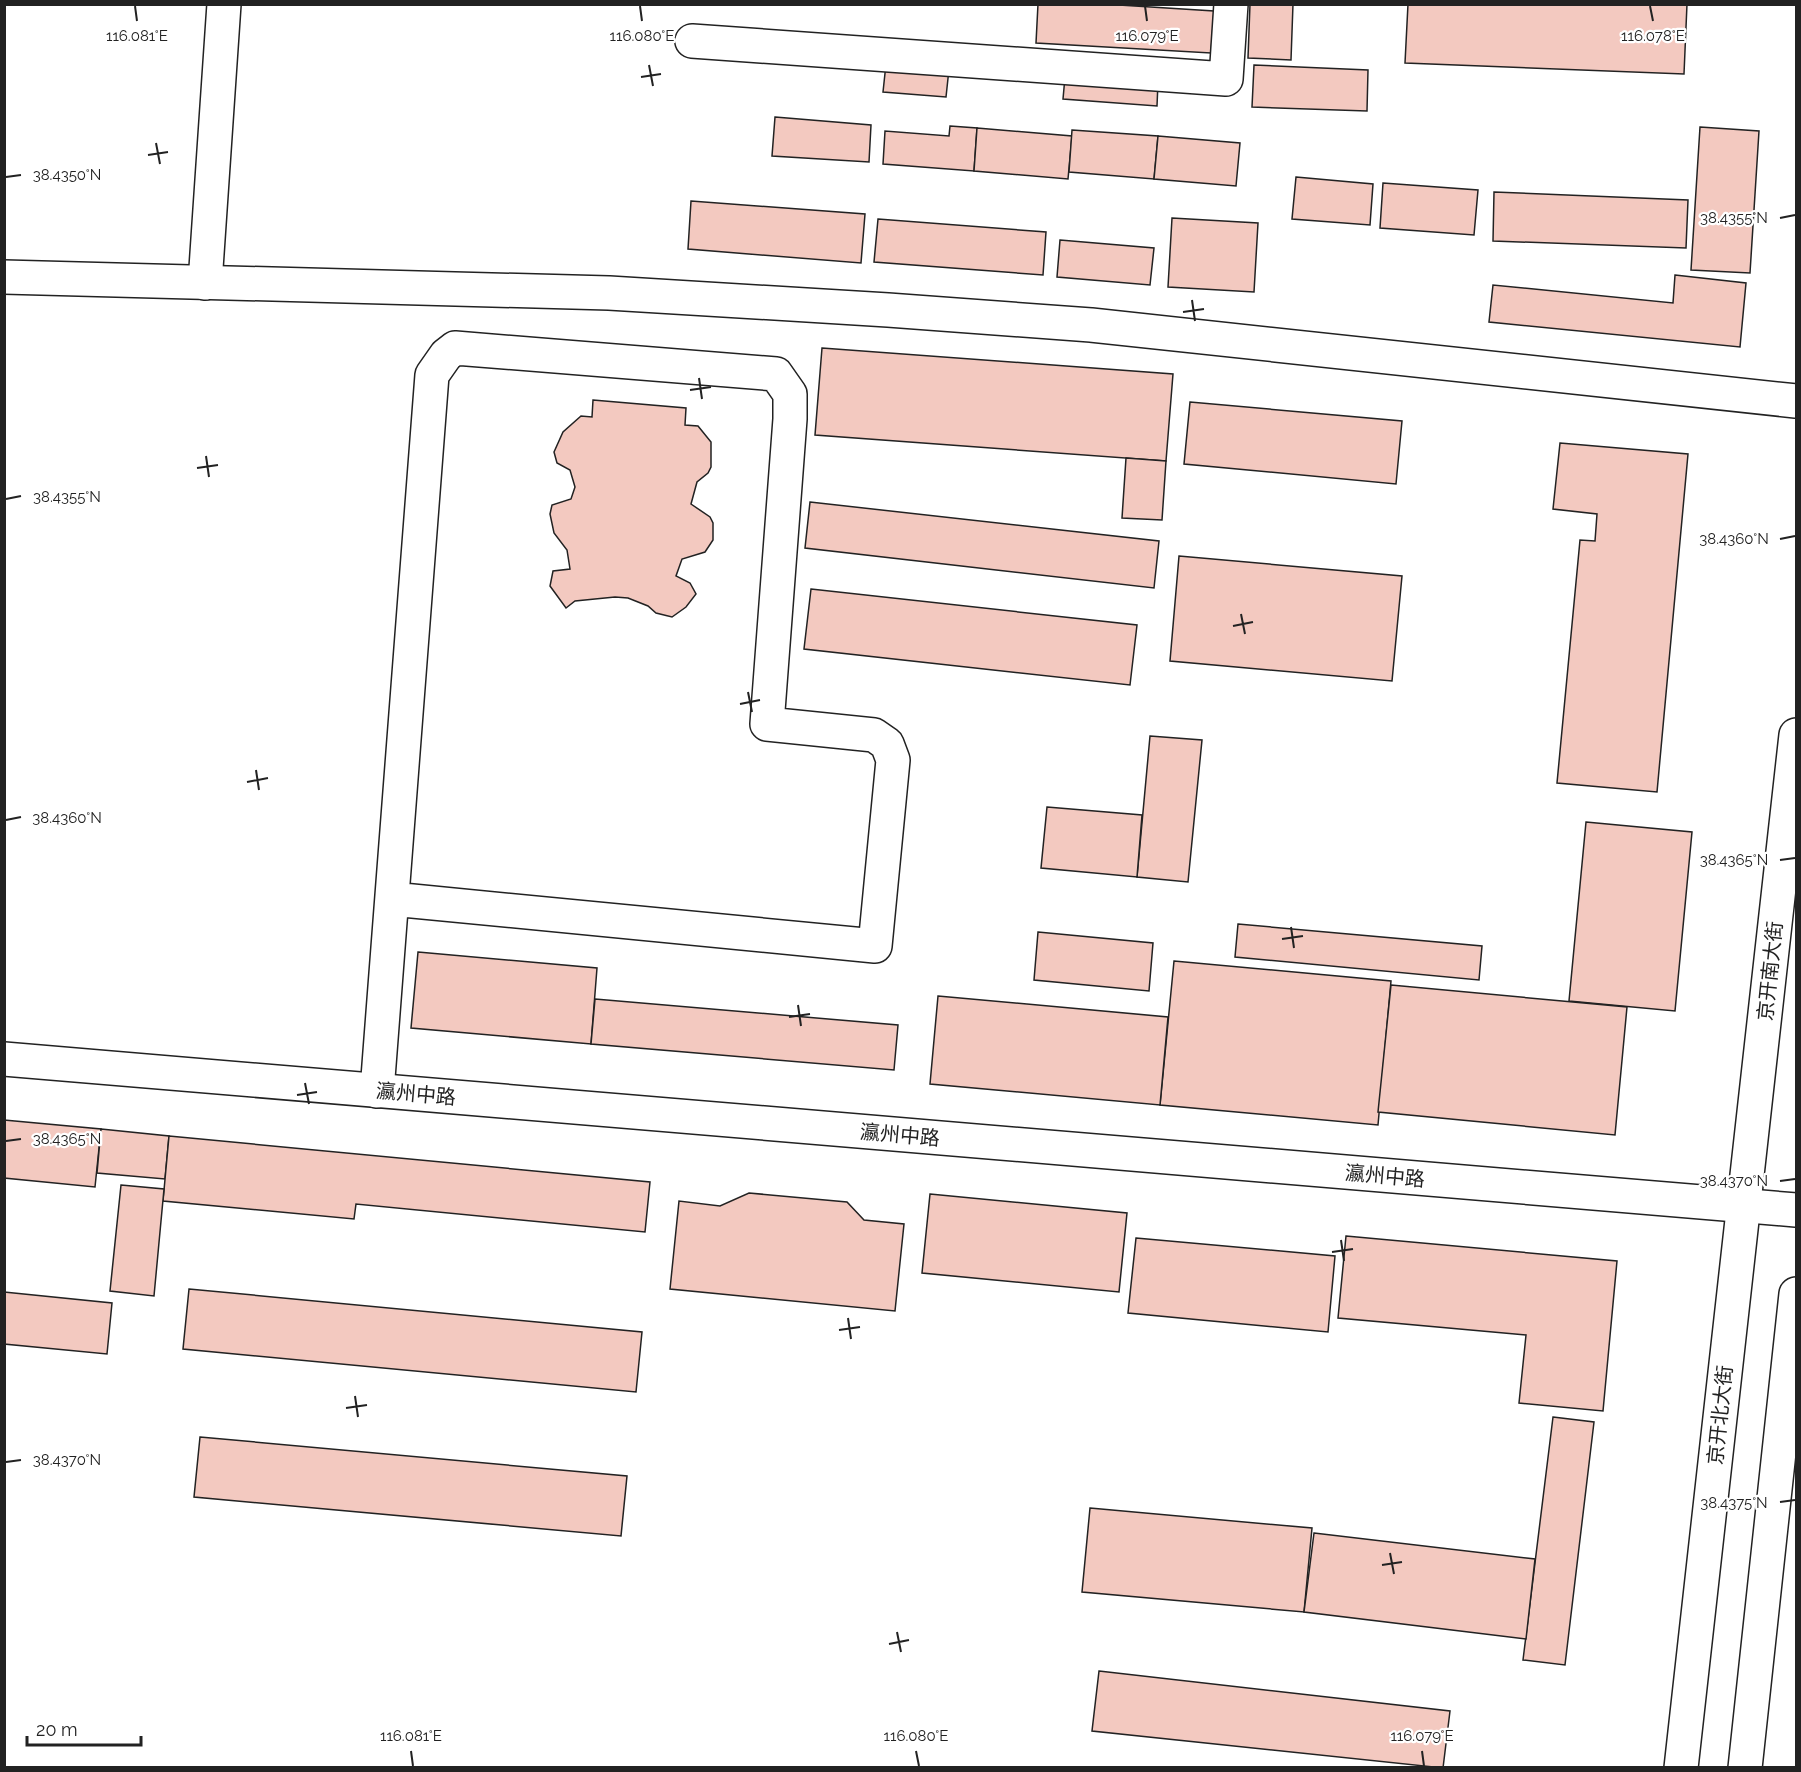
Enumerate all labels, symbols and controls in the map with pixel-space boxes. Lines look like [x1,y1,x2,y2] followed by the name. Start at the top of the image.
[106,27,168,45] text: 116.081°E
[610,27,674,45] text: 116.080°E
[1115,27,1179,45] text: 116.079°E
[1621,27,1685,45] text: 116.078°E
[33,166,101,184] text: 38.4350°N
[1700,209,1768,227] text: 38.4355°N
[33,488,101,506] text: 38.4355°N
[1699,530,1769,548] text: 38.4360°N
[32,809,102,827] text: 38.4360°N
[1700,851,1768,869] text: 38.4365°N
[1753,920,1787,1022] street label: 京开南大街
[375,1079,457,1109] street label: 瀛州中路
[859,1120,941,1150] street label: 瀛州中路
[33,1130,101,1148] text: 38.4365°N
[1344,1161,1426,1191] street label: 瀛州中路
[1700,1172,1768,1190] text: 38.4370°N
[1703,1364,1737,1466] street label: 京开北大街
[33,1451,101,1469] text: 38.4370°N
[1700,1494,1768,1512] text: 38.4375°N
[27,1709,141,1747] scale bar
[36,1719,78,1740] text: 20 m
[380,1727,442,1745] text: 116.081°E
[884,1727,948,1745] text: 116.080°E
[1390,1727,1454,1745] text: 116.079°E

